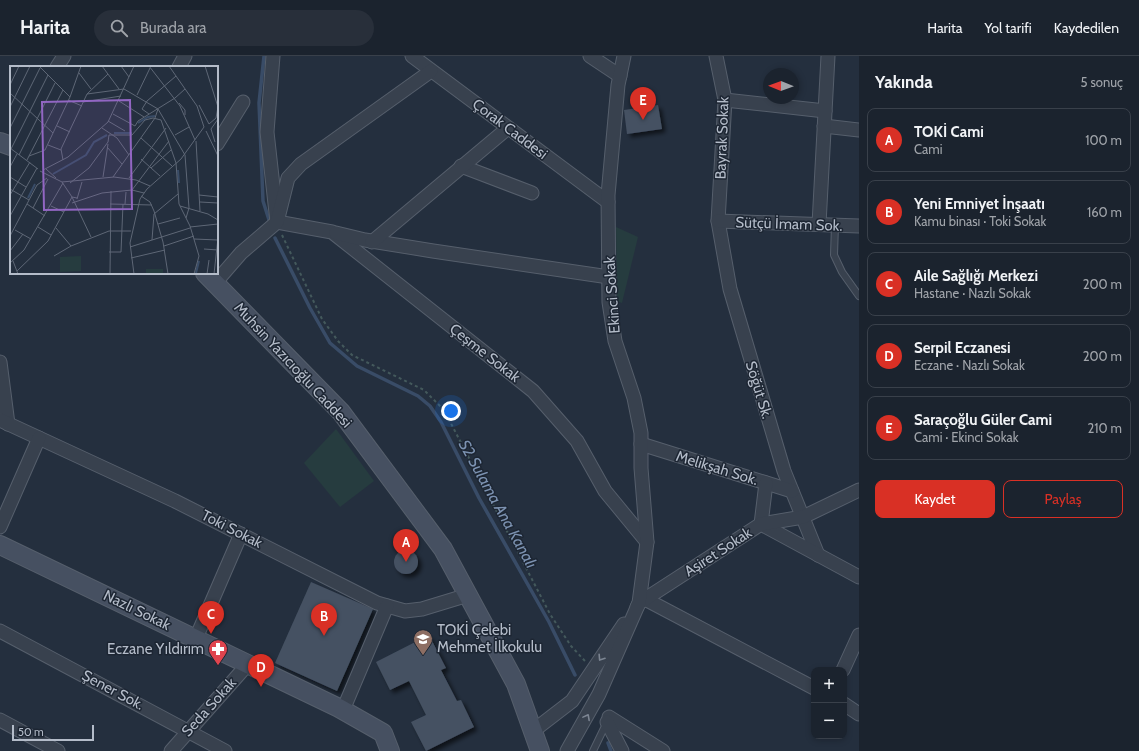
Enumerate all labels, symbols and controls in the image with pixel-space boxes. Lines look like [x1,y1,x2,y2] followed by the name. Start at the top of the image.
[94,10,374,46] search box
[20,16,70,39] text: Harita
[108,17,130,39] icon: search
[140,19,207,37] text: Burada ara
[927,19,962,37] text: Harita
[984,19,1032,37] text: Yol tarifi
[1054,19,1119,37] text: Kaydedilen
[10,66,218,274] inset map
[763,68,799,104] north arrow
[875,72,933,92] text: Yakında
[1081,74,1123,90] text: 5 sonuç
[630,87,656,120] pin: E
[469,95,551,163] street label: Çorak Caddesi
[712,96,732,180] street label: Bayrak Sokak
[914,123,984,141] text: TOKİ Cami
[885,132,893,148] text: A
[1085,132,1122,148] text: 100 m
[914,141,942,157] text: Cami
[914,195,1045,213] text: Yeni Emniyet İnşaatı
[885,204,893,220] text: B
[1087,204,1122,220] text: 160 m
[735,212,843,235] street label: Sütçü İmam Sok.
[914,213,1046,229] text: Kamu binası · Toki Sokak
[600,255,624,334] street label: Ekinci Sokak
[914,267,1038,285] text: Aile Sağlığı Merkezi
[885,276,893,292] text: C
[1083,276,1122,292] text: 200 m
[914,285,1031,301] text: Hastane · Nazlı Sokak
[230,299,356,431] street label: Muhsin Yazıcıoğlu Caddesi
[446,320,524,386] street label: Çeşme Sokak
[914,339,1011,357] text: Serpil Eczanesi
[884,348,894,364] text: D
[1083,348,1122,364] text: 200 m
[914,357,1025,373] text: Eczane · Nazlı Sokak
[742,359,776,421] street label: Söğüt Sk.
[441,401,461,421] your location
[914,411,1052,429] text: Saraçoğlu Güler Cami
[885,420,893,436] text: E
[1088,420,1122,436] text: 210 m
[914,429,1019,445] text: Cami · Ekinci Sokak
[455,437,541,571] water label: S2 Sulama Ana Kanalı
[674,447,760,489] street label: Melikşah Sok.
[875,480,995,518] button: Kaydet
[1003,480,1123,518] button: Paylaş
[199,506,266,552] street label: Toki Sokak
[681,523,755,580] street label: Aşiret Sokak
[393,529,419,562] pin: A
[101,586,174,634] street label: Nazlı Sokak
[198,601,224,634] pin: C
[311,603,337,636] pin: B
[437,620,542,656] place label: TOKİ Çelebi Mehmet İlkokulu
[412,628,434,656] school or university icon: TOKİ Çelebi Mehmet İlkokulu
[207,638,229,666] pharmacy icon: Eczane Yıldırım
[107,640,204,658] place label: Eczane Yıldırım
[248,654,274,687] pin: D
[598,654,605,661] one-way arrow
[79,666,147,714] street label: Şener Sok.
[811,667,847,739] map controls
[811,667,847,703] button: +
[178,674,240,740] street label: Seda Sokak
[811,703,847,739] button: −
[582,714,589,721] one-way arrow
[12,723,94,742] scale bar
[18,725,44,739] text: 50 m

